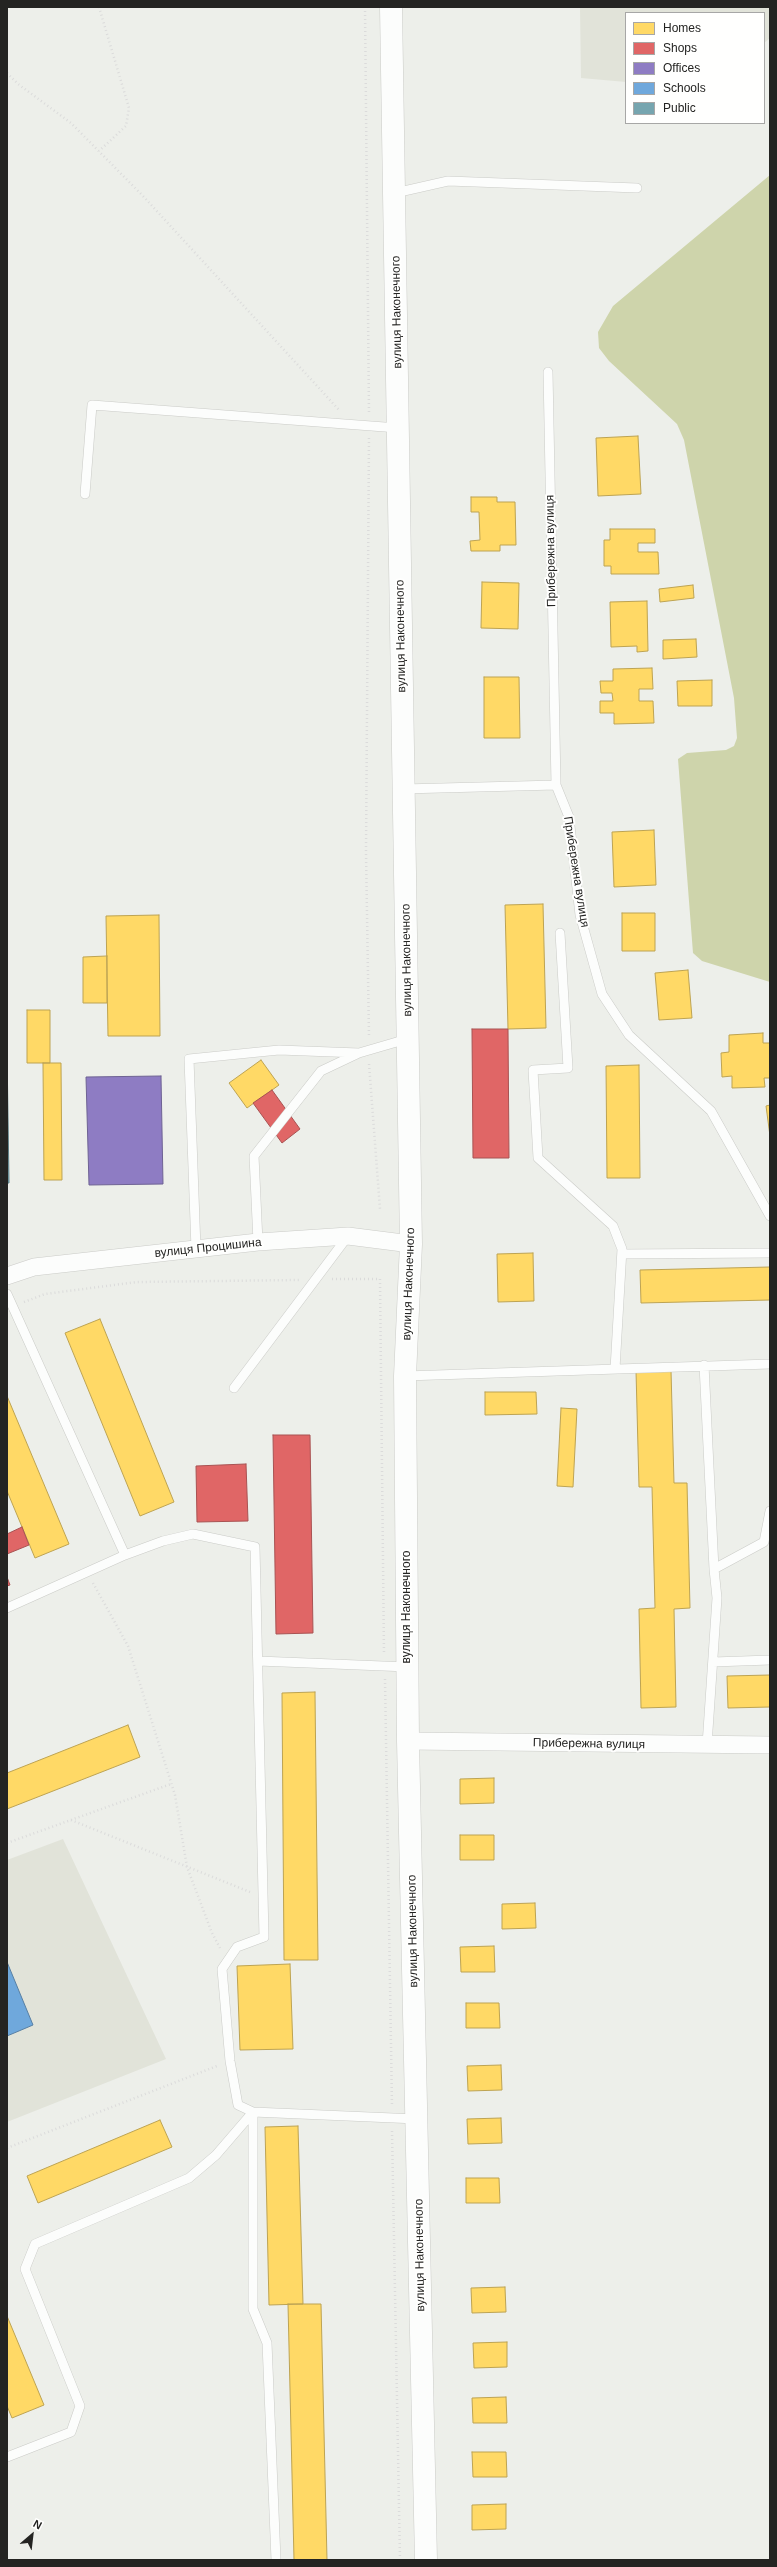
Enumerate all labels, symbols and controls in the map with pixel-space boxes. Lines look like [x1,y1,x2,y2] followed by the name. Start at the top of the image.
[625,12,765,124] legend
[663,21,701,35] text: Homes
[663,41,697,55] text: Shops
[663,61,700,75] text: Offices
[663,81,706,95] text: Schools
[663,101,696,115] text: Public
[389,255,405,369] street label: вулиця Наконечного
[543,495,559,607] street label: Прибережна вулиця
[393,579,409,693] street label: вулиця Наконечного
[560,815,592,929] street label: Прибережна вулиця
[399,903,415,1017] street label: вулиця Наконечного
[400,1227,418,1341] street label: вулиця Наконечного
[154,1235,262,1261] street label: вулиця Процишина
[400,1551,414,1663] street label: вулиця Наконечного
[533,1736,645,1752] street label: Прибережна вулиця
[405,1874,421,1988] street label: вулиця Наконечного
[412,2198,428,2312] street label: вулиця Наконечного
[12,2515,52,2555] north arrow
[31,2517,44,2532] text: N

